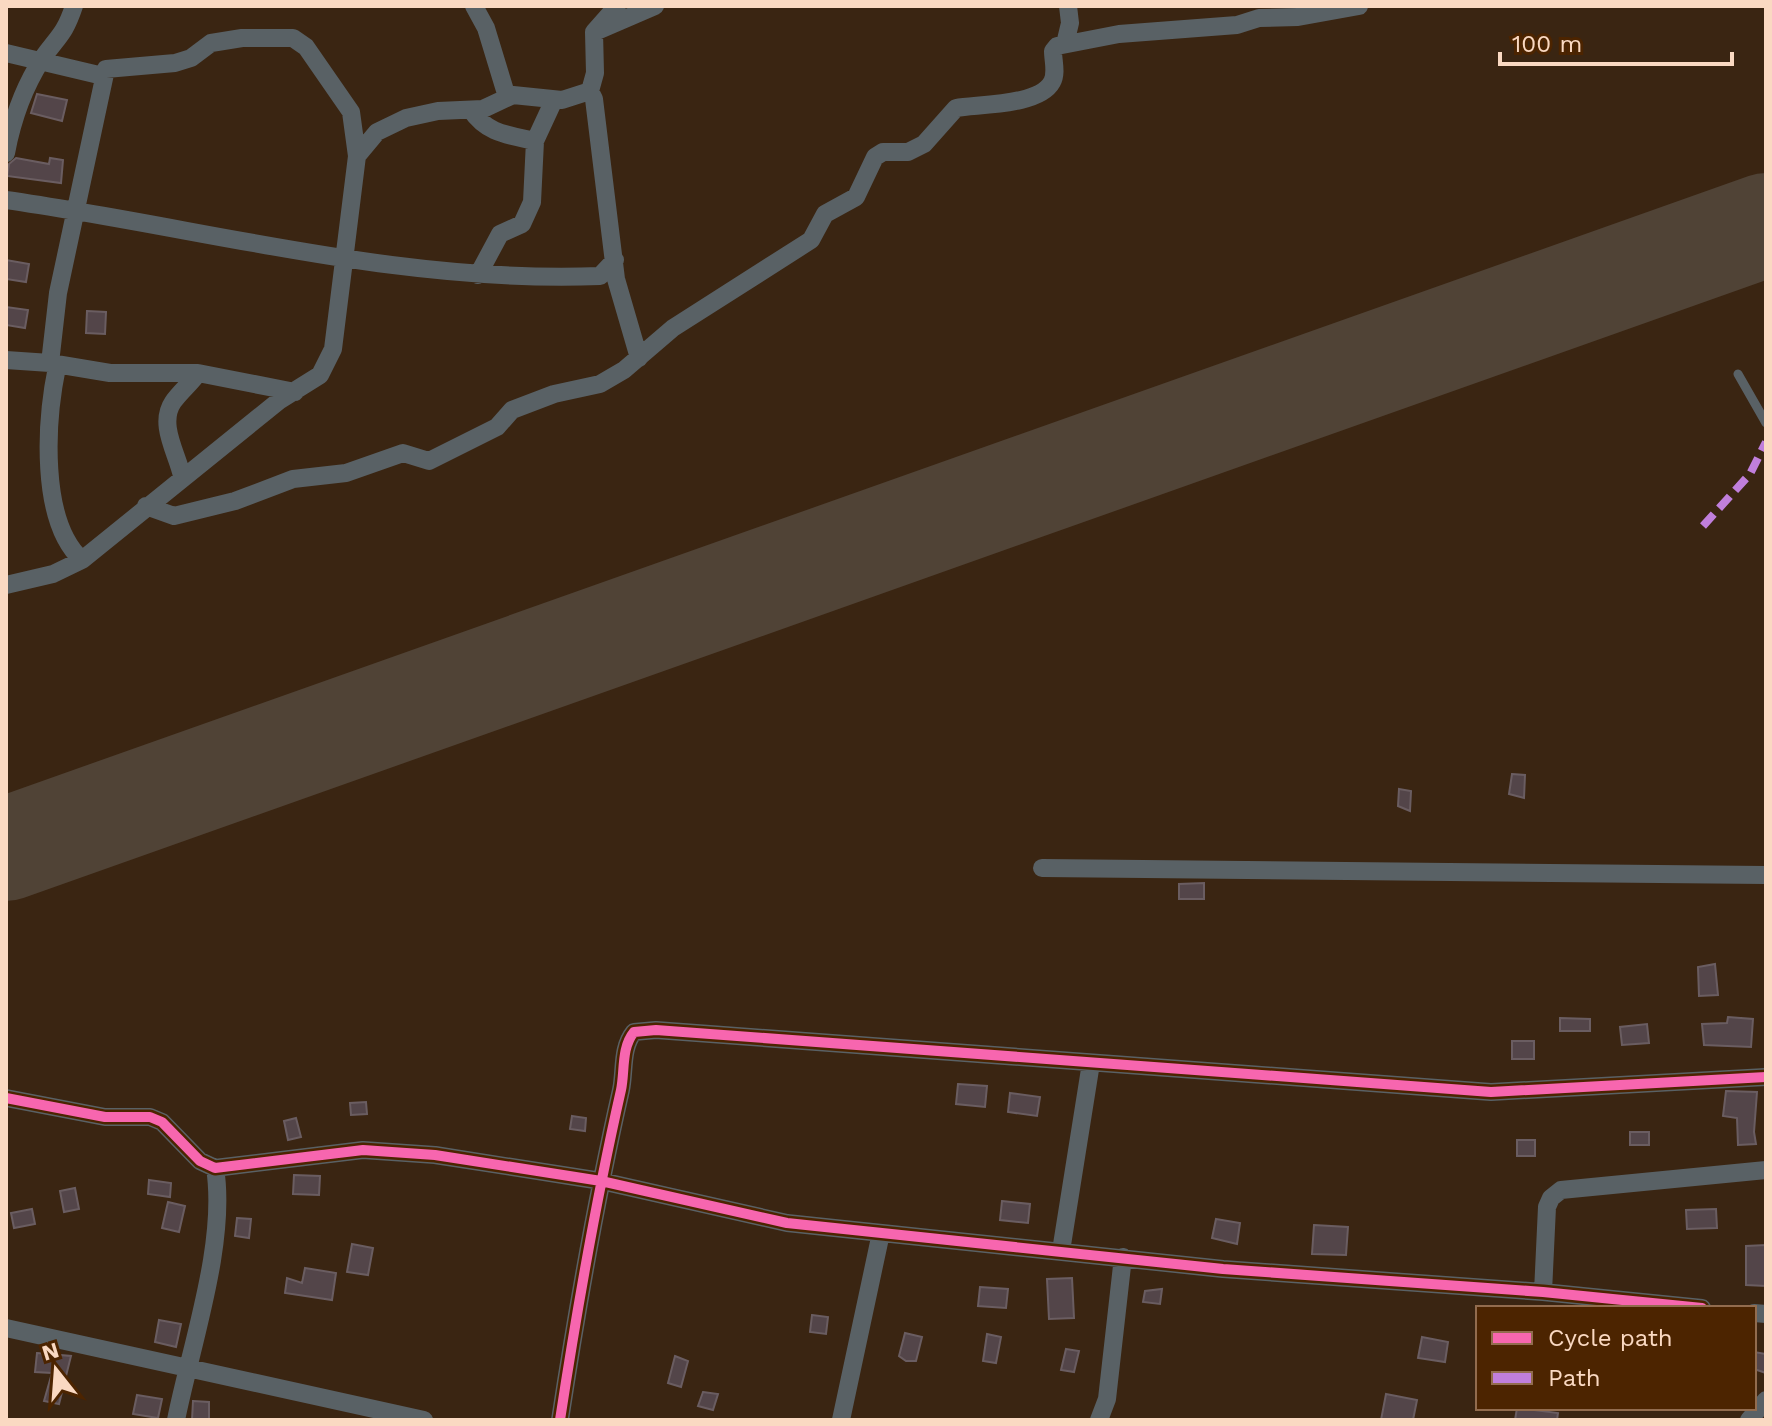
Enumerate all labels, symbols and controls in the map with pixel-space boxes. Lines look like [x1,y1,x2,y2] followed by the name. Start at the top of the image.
[1500,16,1732,66] scale bar
[1512,30,1582,58] text: 100 m
[1476,1306,1756,1410] legend
[1548,1324,1673,1352] text: Cycle path
[16,1330,96,1410] north arrow
[39,1337,62,1366] text: N
[1548,1364,1601,1392] text: Path

